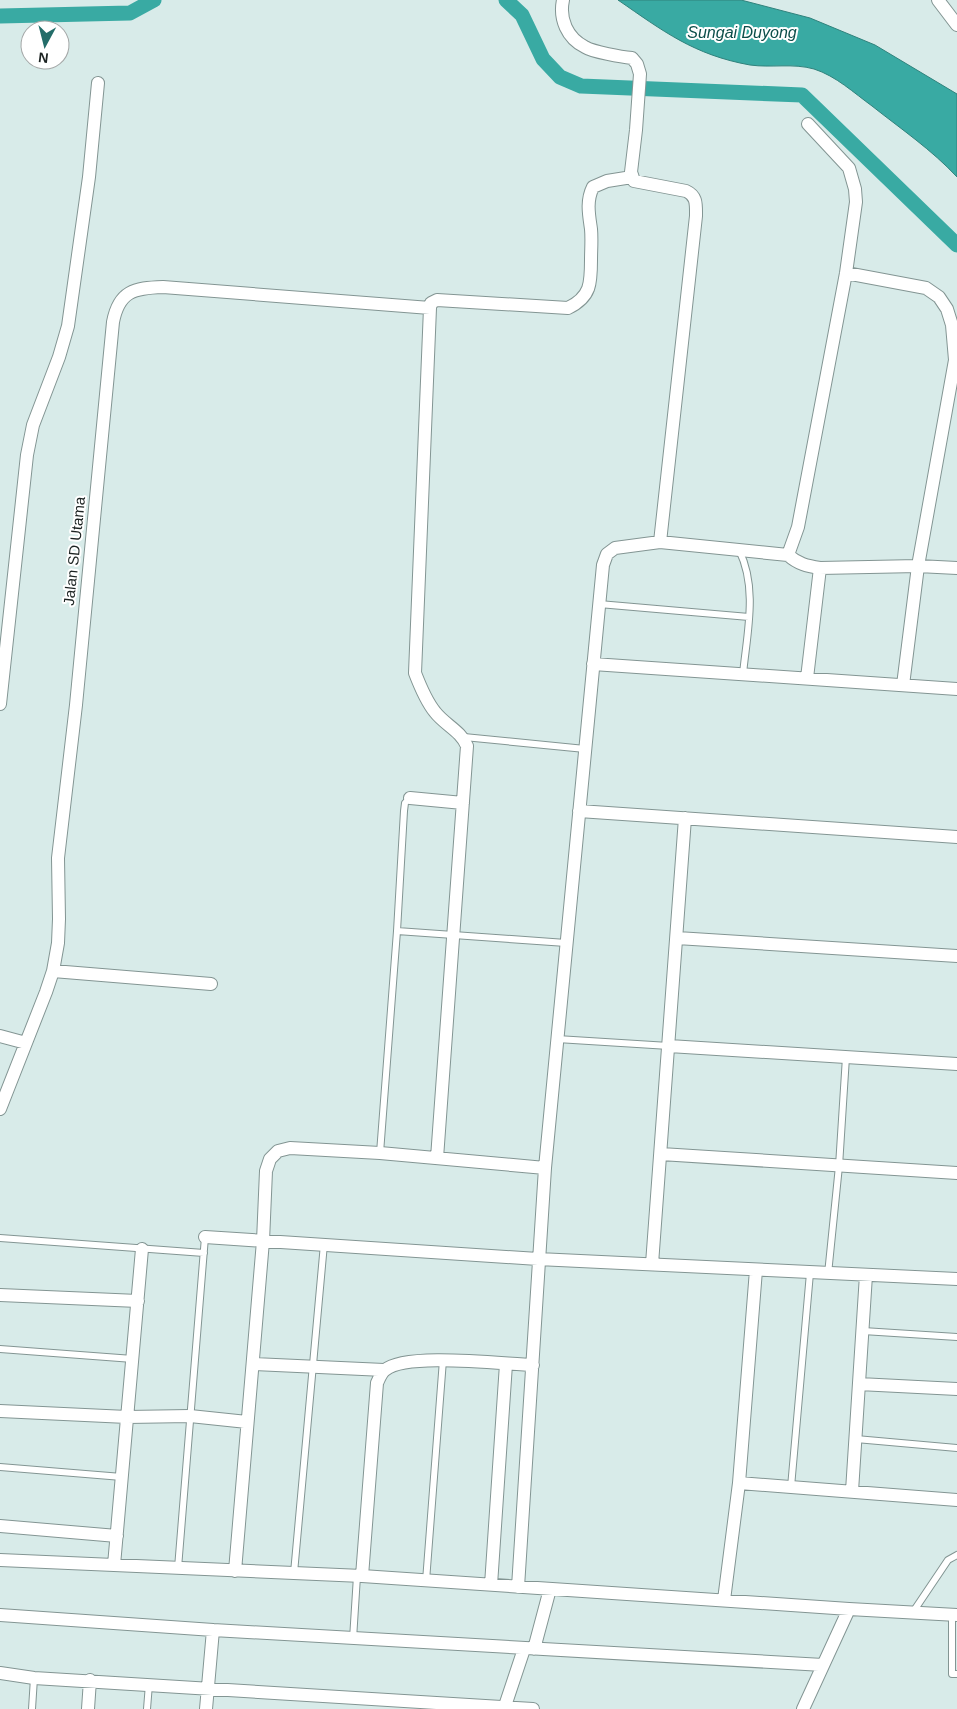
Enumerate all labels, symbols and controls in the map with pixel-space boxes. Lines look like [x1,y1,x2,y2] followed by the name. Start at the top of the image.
[20,20,70,70] north arrow
[687,24,797,41] water label: Sungai Duyong
[37,49,49,66] text: N
[60,495,88,606] street label: Jalan SD Utama

